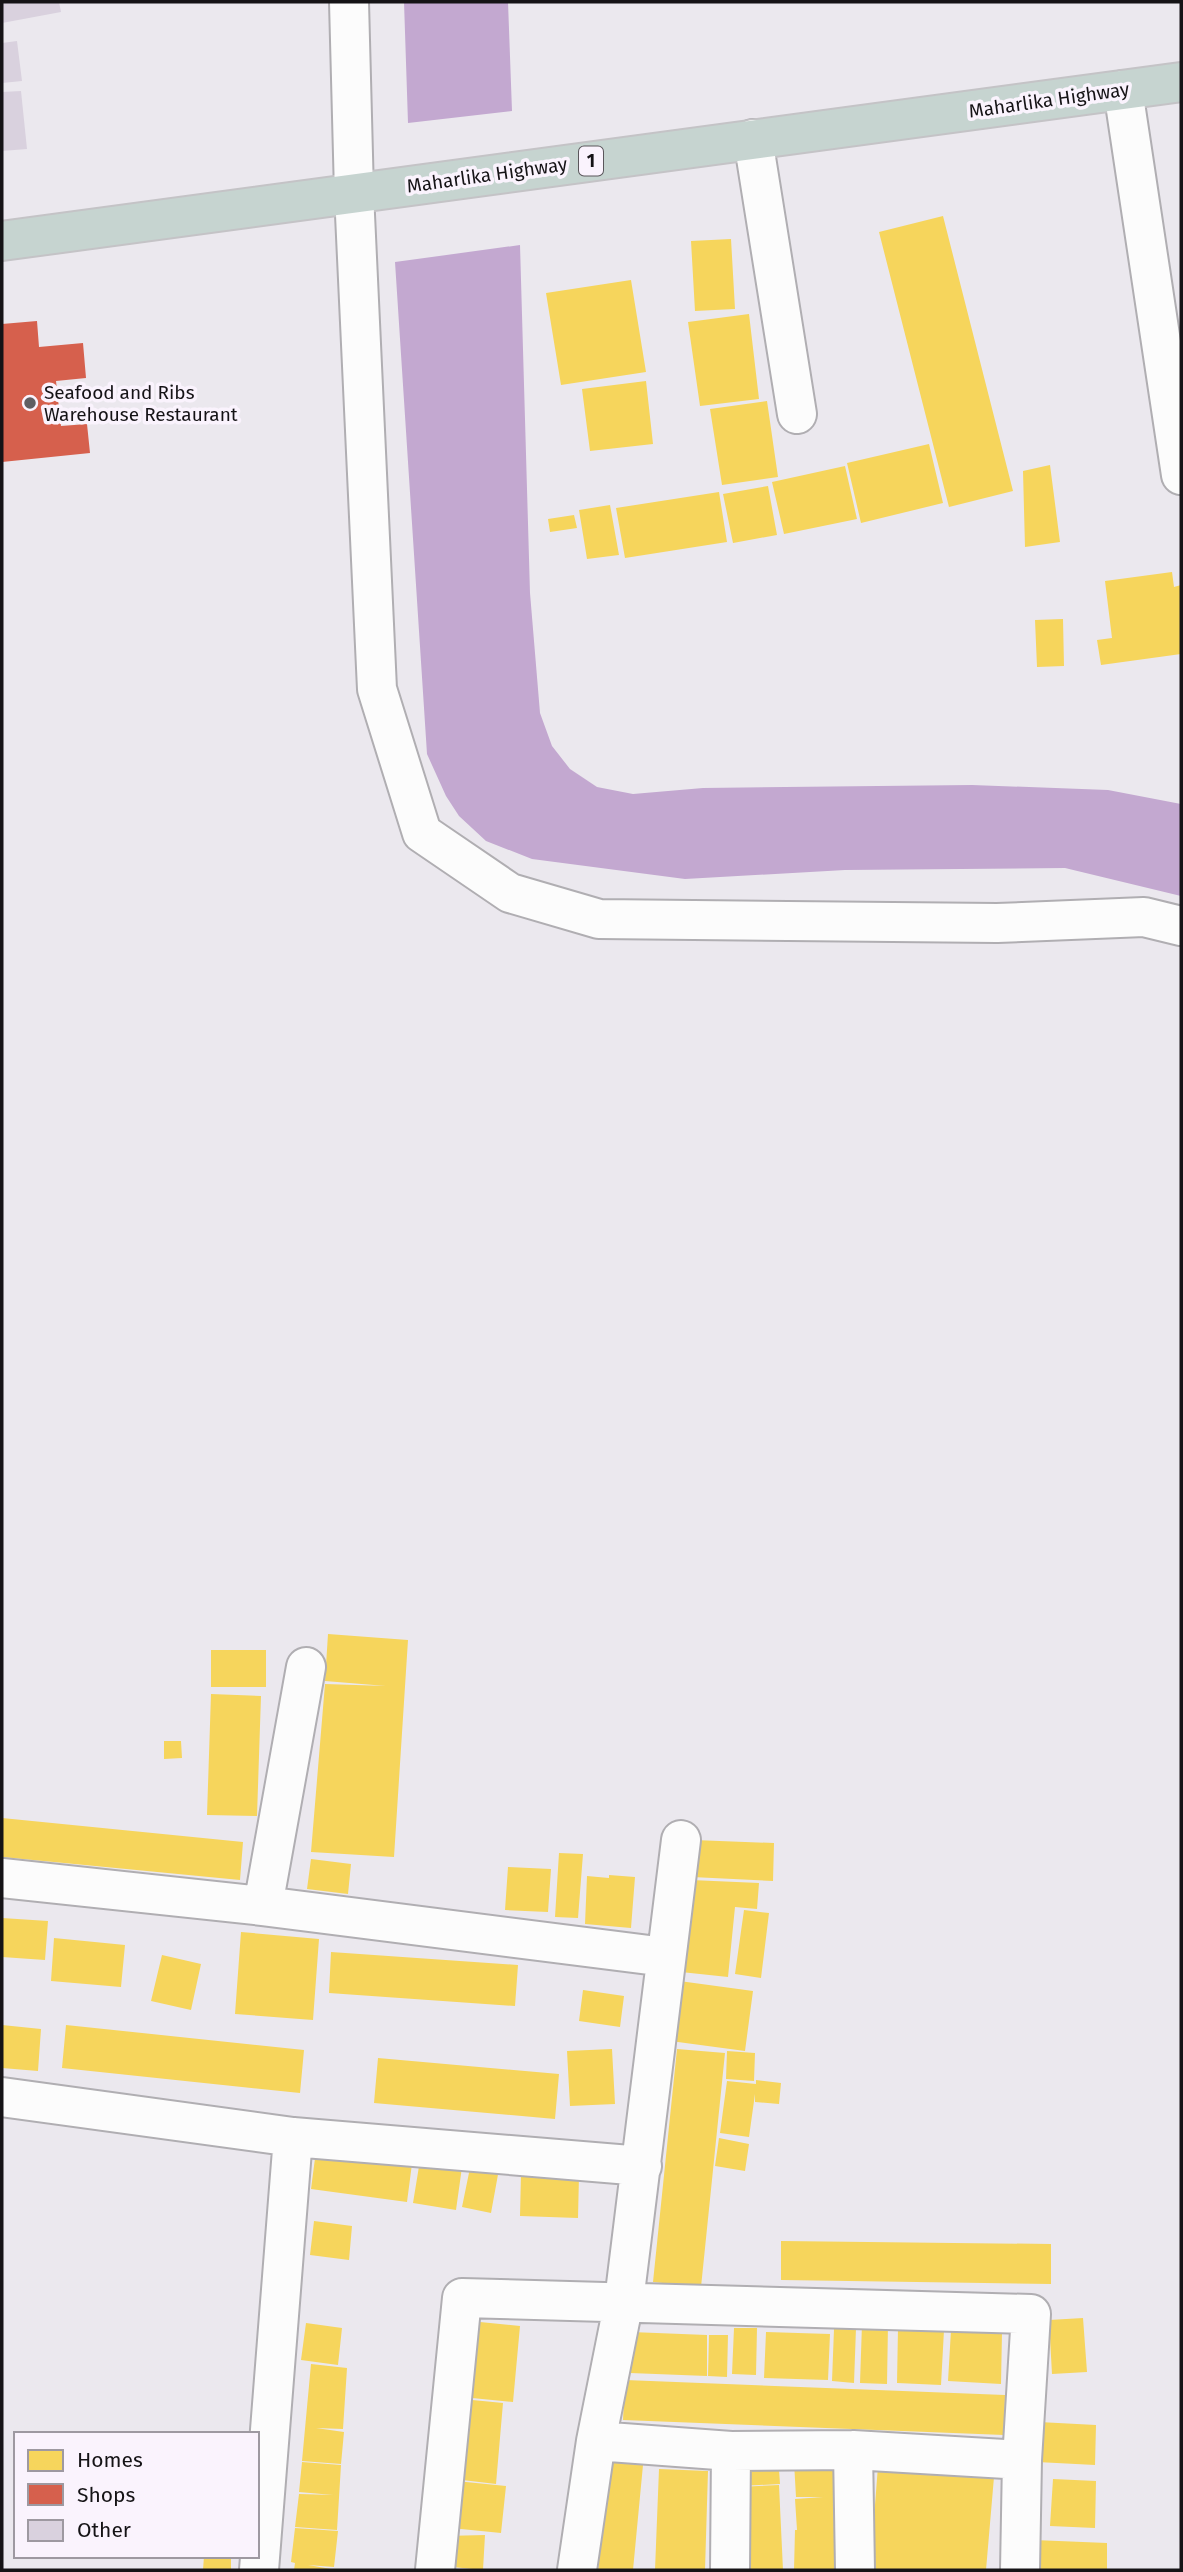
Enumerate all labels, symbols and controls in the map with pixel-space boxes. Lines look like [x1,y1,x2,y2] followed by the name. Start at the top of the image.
[967,77,1131,123] street label: Maharlika Highway
[579,146,603,176] road number: 1
[405,152,569,198] street label: Maharlika Highway
[44,381,238,426] place label: Seafood and Ribs Warehouse Restaurant
[22,395,38,411] marker: Seafood and Ribs Warehouse Restaurant
[14,2432,259,2558] legend
[77,2447,143,2473] text: Homes
[77,2482,135,2508] text: Shops
[77,2517,131,2543] text: Other

